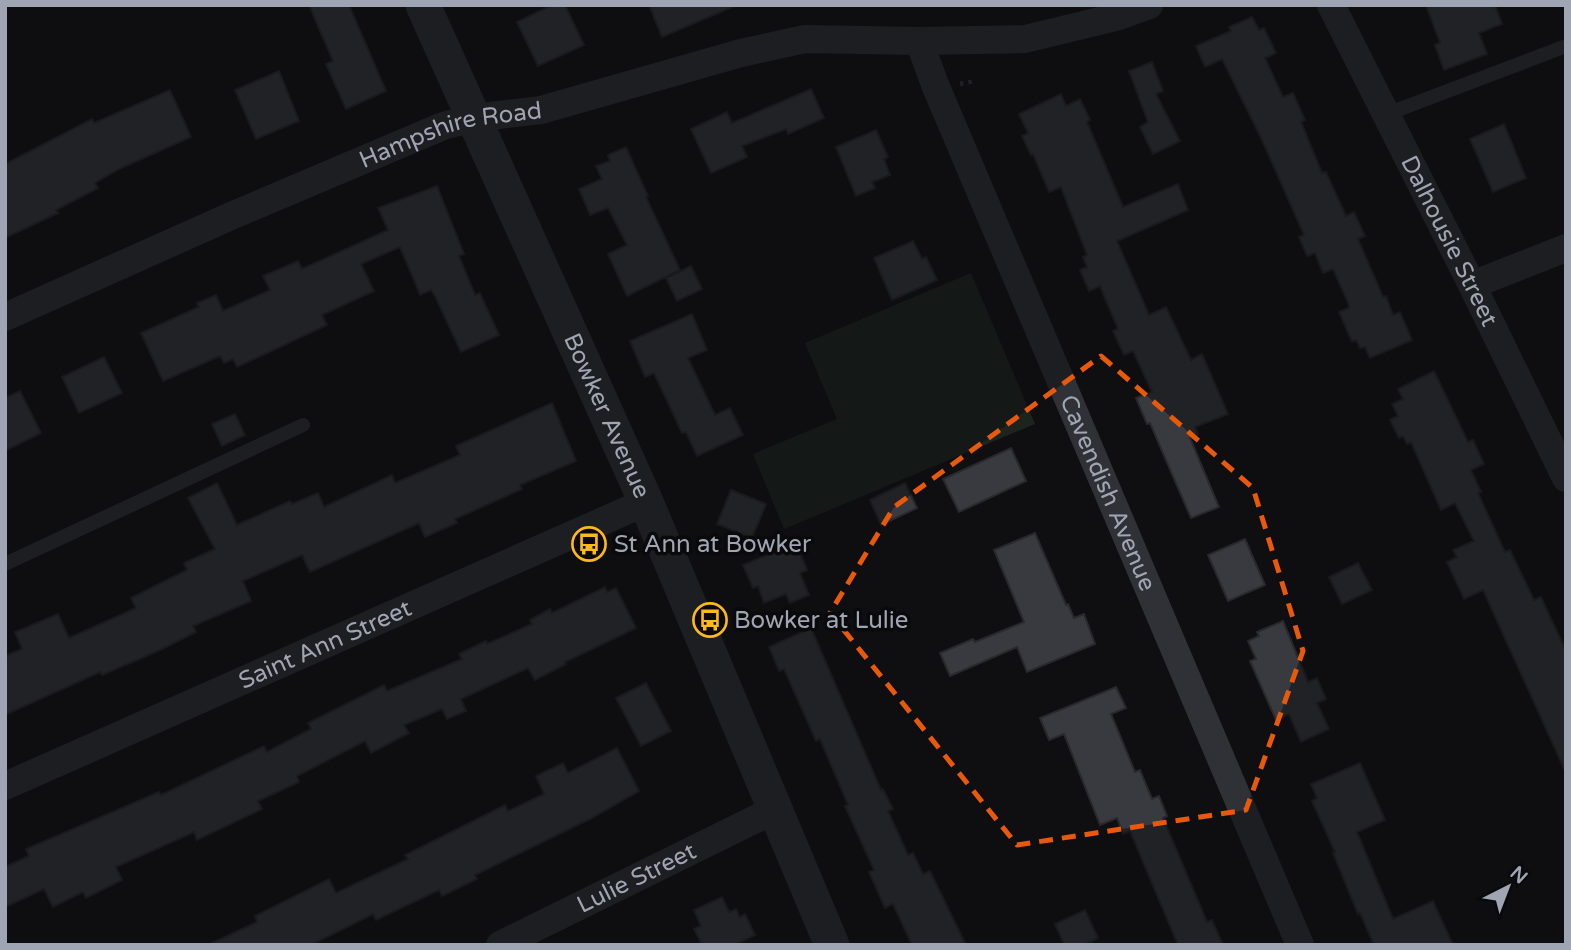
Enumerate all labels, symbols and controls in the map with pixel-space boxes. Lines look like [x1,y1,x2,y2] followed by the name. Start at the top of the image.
[355,96,543,175] street label: Hampshire Road
[1394,151,1504,331] street label: Dalhousie Street
[557,329,656,503] street label: Bowker Avenue
[1053,391,1162,596] street label: Cavendish Avenue
[570,525,608,563] bus stop icon: St Ann at Bowker
[614,530,812,559] place label: St Ann at Bowker
[234,594,416,696] street label: Saint Ann Street
[691,601,729,639] bus stop icon: Bowker at Lulie
[734,606,908,635] place label: Bowker at Lulie
[572,837,701,920] street label: Lulie Street
[1473,852,1543,922] north arrow
[1506,862,1532,888] text: N

